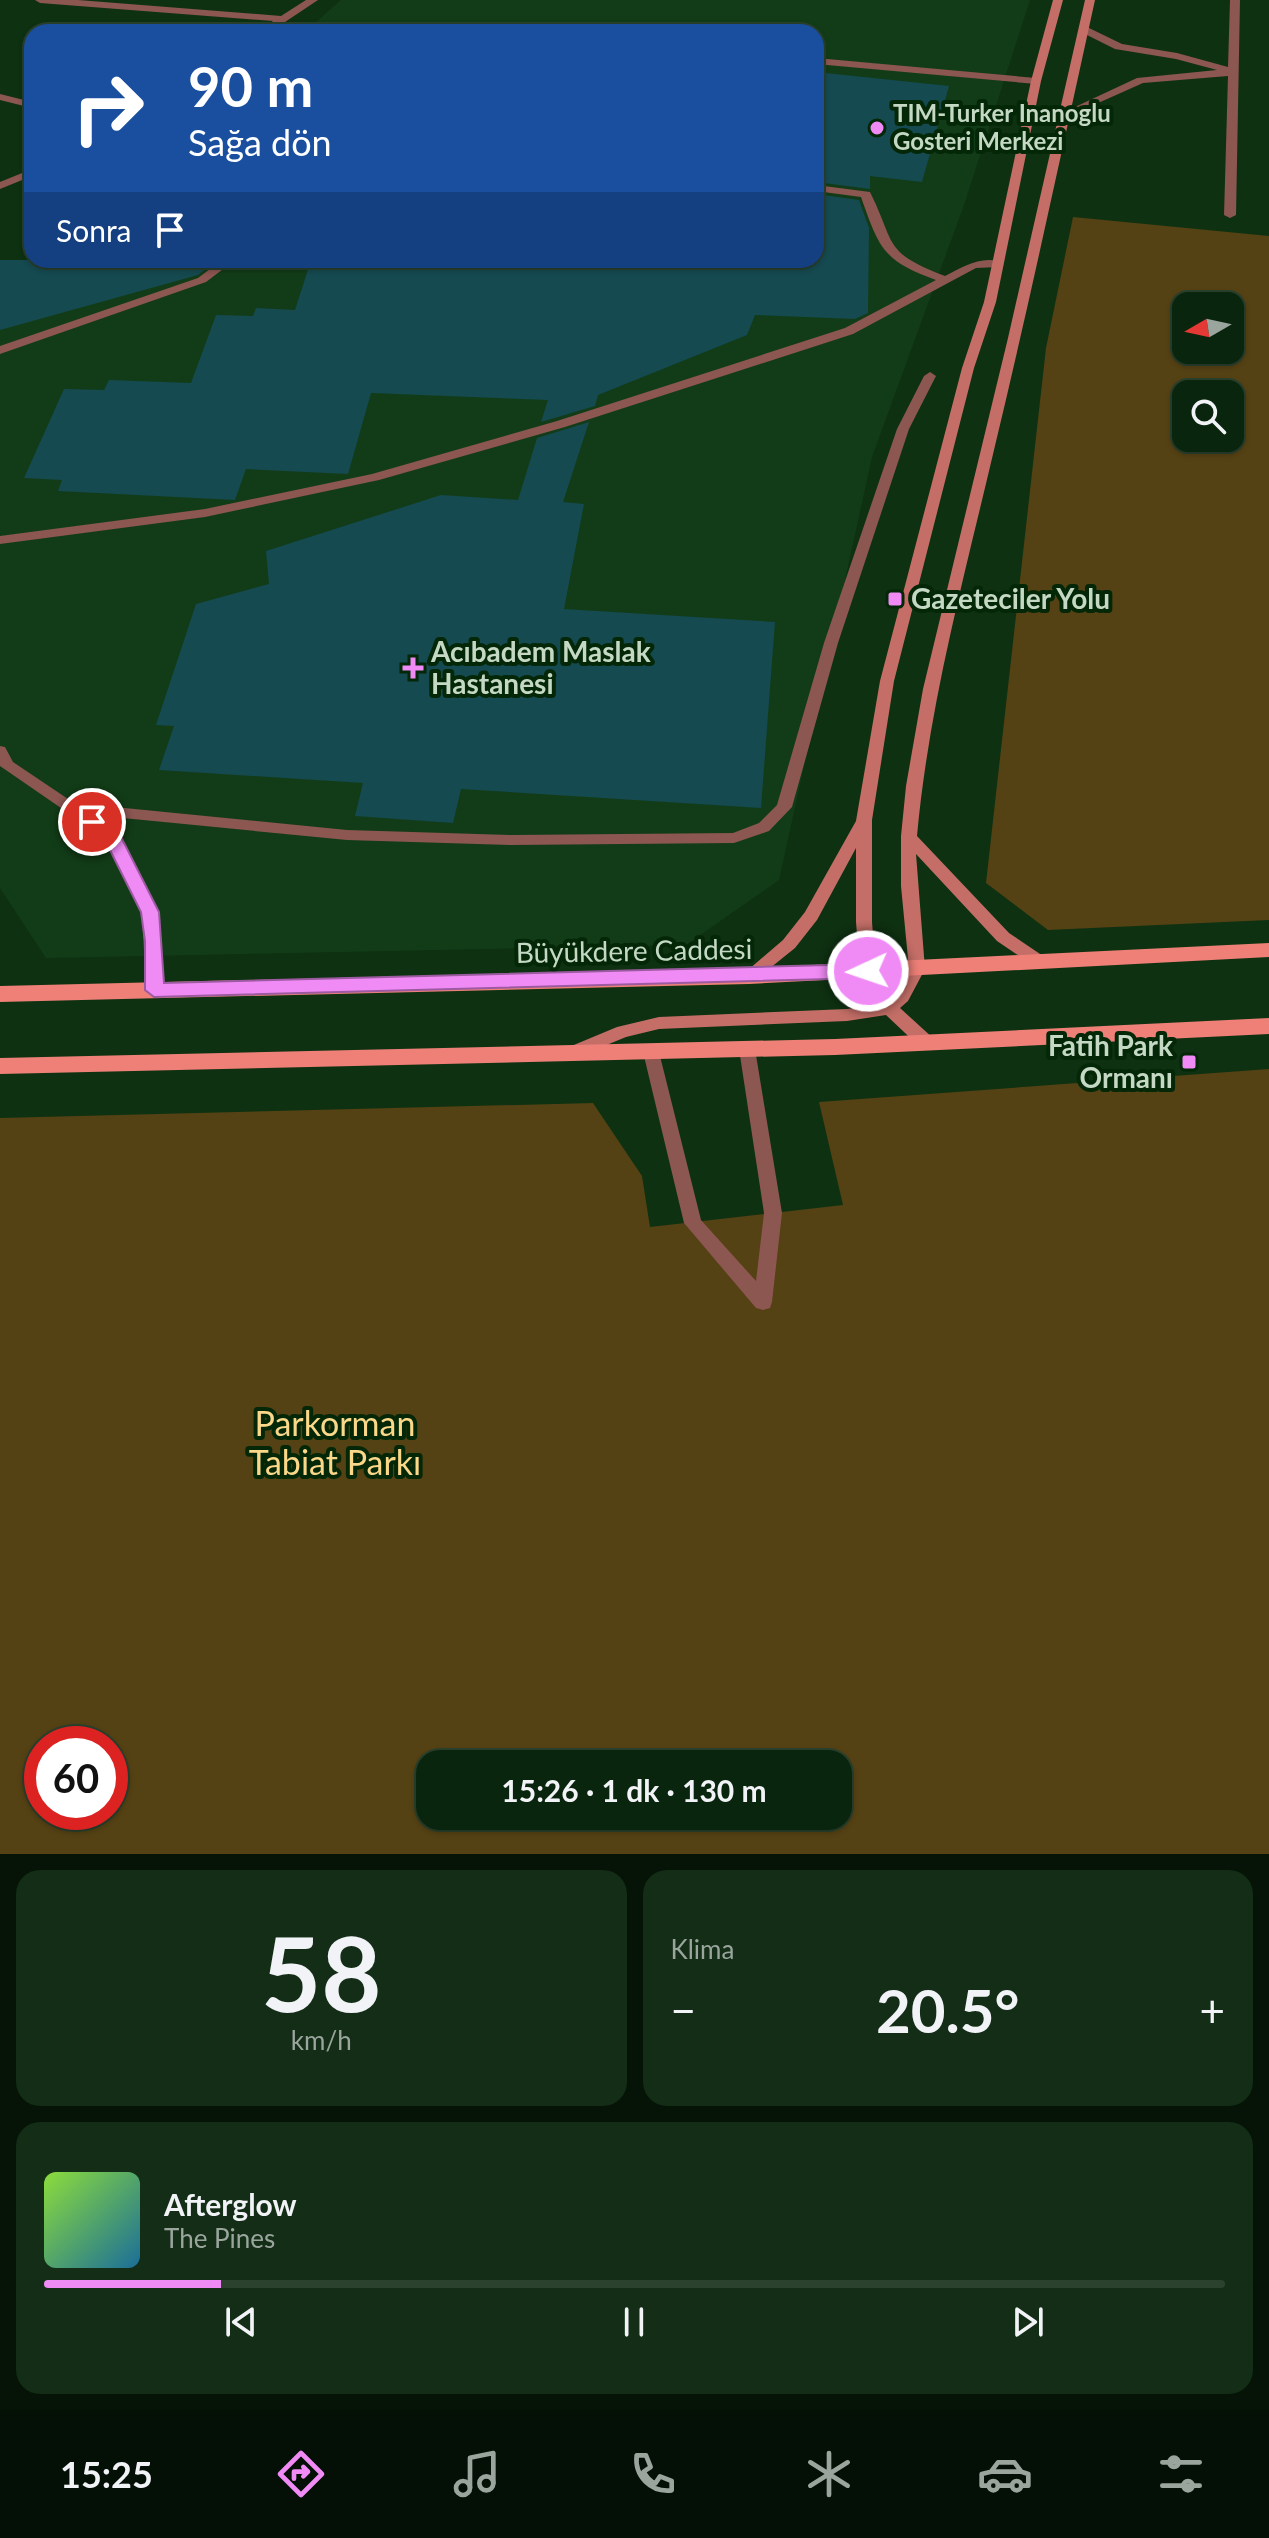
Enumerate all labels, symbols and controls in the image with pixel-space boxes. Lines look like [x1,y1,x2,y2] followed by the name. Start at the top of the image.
[188,52,313,119] text: 90 m
[56,56,160,160] icon: right
[893,98,1111,155] place label: TIM-Turker Inanoglu Gosteri Merkezi
[868,119,886,137] marker: TIM-Turker Inanoglu Gosteri Merkezi
[188,120,332,164] text: Sağa dön
[148,208,192,252] icon: arrive
[56,212,132,248] text: Sonra
[1172,292,1244,364] north arrow
[1172,292,1244,452] map controls
[1172,380,1244,452] button: search
[911,581,1110,615] place label: Gazeteciler Yolu
[886,590,904,608] marker: Gazeteciler Yolu
[430,634,651,700] place label: Acıbadem Maslak Hastanesi
[402,657,424,679] marker: Acıbadem Maslak Hastanesi
[58,788,126,856] pin
[70,800,114,844] icon: arrive
[826,929,910,1013] position arrow
[515,931,753,969] street label: Büyükdere Caddesi
[1048,1028,1173,1094] place label: Fatih Park Ormanı
[1180,1053,1198,1071] marker: Fatih Park Ormanı
[249,1402,421,1482] park label: Parkorman Tabiat Parkı
[24,1726,128,1830] speed limit sign: 60
[501,1772,767,1808] text: 15:26 · 1 dk · 130 m
[261,1909,382,2034] text: 58
[671,1933,734,1965] text: Klima
[876,1974,1020,2046] text: 20.5°
[671,1984,696,2036] text: −
[1199,1984,1225,2036] text: +
[291,2024,352,2056] text: km/h
[164,2186,297,2222] text: Afterglow
[164,2222,275,2254] text: The Pines
[219,2300,263,2344] icon: previous
[612,2300,656,2344] icon: pause
[1006,2300,1050,2344] icon: next
[273,2446,329,2502] icon: directions
[449,2446,505,2502] icon: music
[625,2446,681,2502] icon: phone
[801,2446,857,2502] icon: climate
[977,2446,1033,2502] icon: car
[1153,2446,1209,2502] icon: filters
[60,2452,153,2496] text: 15:25

